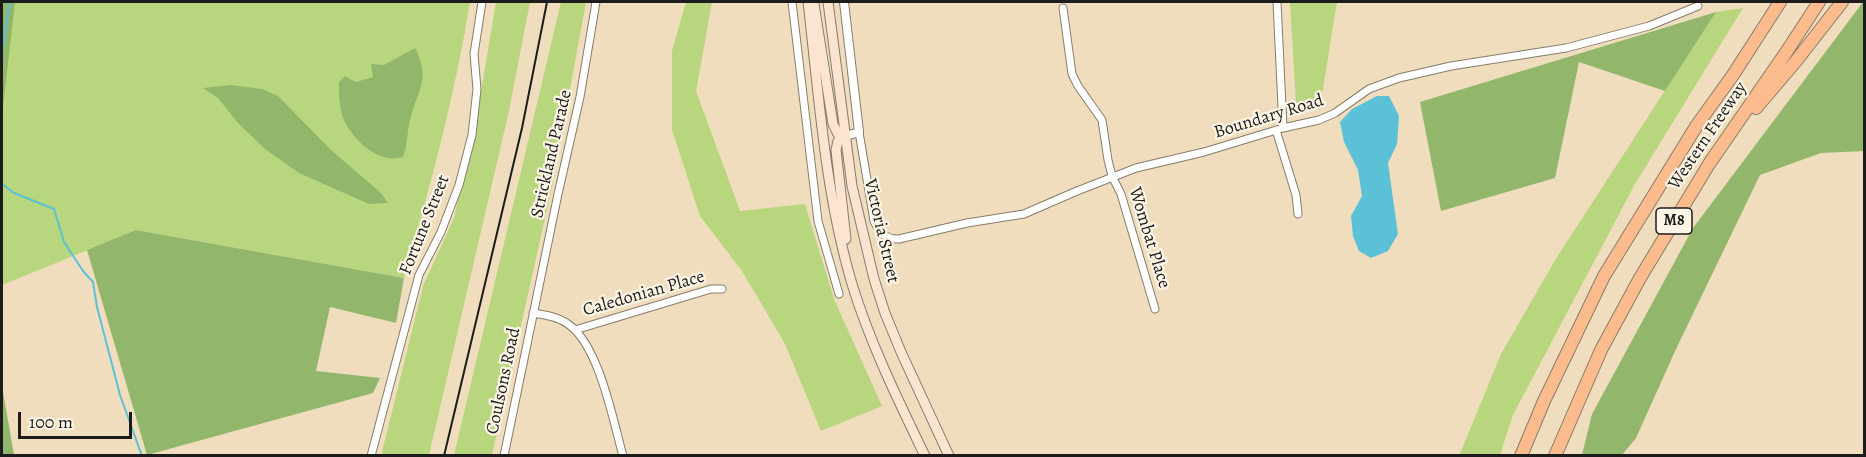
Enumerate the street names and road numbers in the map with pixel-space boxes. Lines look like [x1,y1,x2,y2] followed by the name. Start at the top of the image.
[1664,78,1752,194] street label: Western Freeway
[527,88,577,220] street label: Strickland Parade
[1212,90,1326,144] street label: Boundary Road
[395,172,455,278] street label: Fortune Street
[859,177,903,285] street label: Victoria Street
[1123,185,1175,291] street label: Wombat Place
[1656,208,1692,234] road number: M8
[581,266,707,322] street label: Caledonian Place
[482,326,526,436] street label: Coulsons Road

